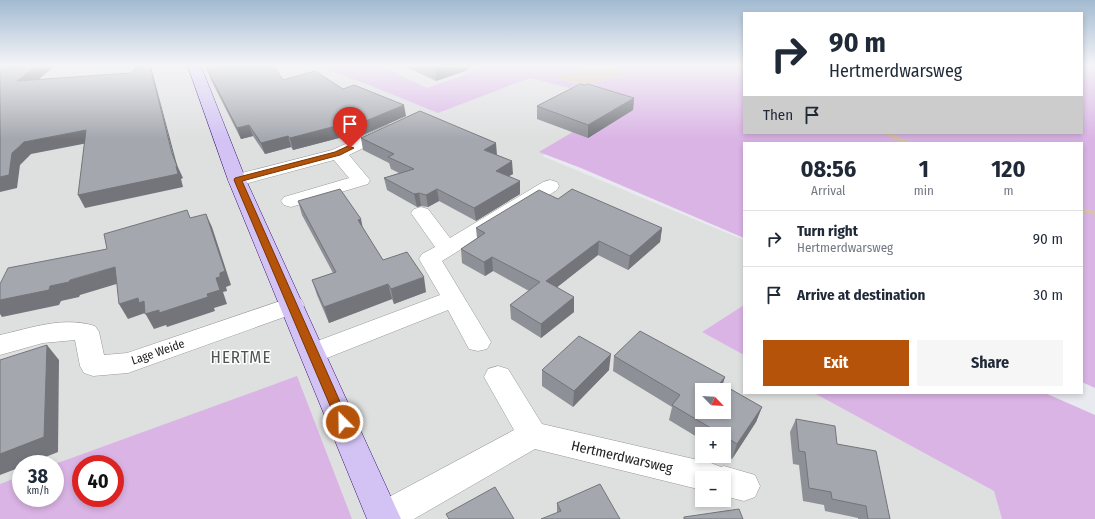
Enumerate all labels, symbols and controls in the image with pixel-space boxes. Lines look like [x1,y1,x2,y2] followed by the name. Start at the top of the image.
[829,26,886,59] text: 90 m
[763,28,815,80] icon: right
[829,60,962,82] text: Hertmerdwarsweg
[801,104,823,126] icon: arrive
[763,106,793,124] text: Then
[333,107,367,148] pin
[339,113,361,135] icon: arrive
[800,155,856,183] text: 08:56
[919,155,929,183] text: 1
[991,155,1026,183] text: 120
[811,183,846,198] text: Arrival
[914,183,934,198] text: min
[1003,183,1013,198] text: m
[797,222,858,240] text: Turn right
[763,228,785,250] icon: right
[1033,230,1063,248] text: 90 m
[797,240,893,255] text: Hertmerdwarsweg
[763,284,785,306] icon: arrive
[797,286,925,304] text: Arrive at destination
[1033,286,1063,304] text: 30 m
[130,336,187,368] street label: Lage Weide
[763,340,909,386] button: Exit
[917,340,1063,386] button: Share
[211,347,271,368] district label: HERTME
[695,383,731,419] north arrow
[695,383,731,507] map controls
[322,401,364,443] position arrow
[695,427,731,463] button: +
[570,437,675,477] street label: Hertmerdwarsweg
[72,455,124,507] speed limit sign: 40
[28,464,48,488] text: 38
[695,471,731,507] button: −
[27,485,49,497] text: km/h

